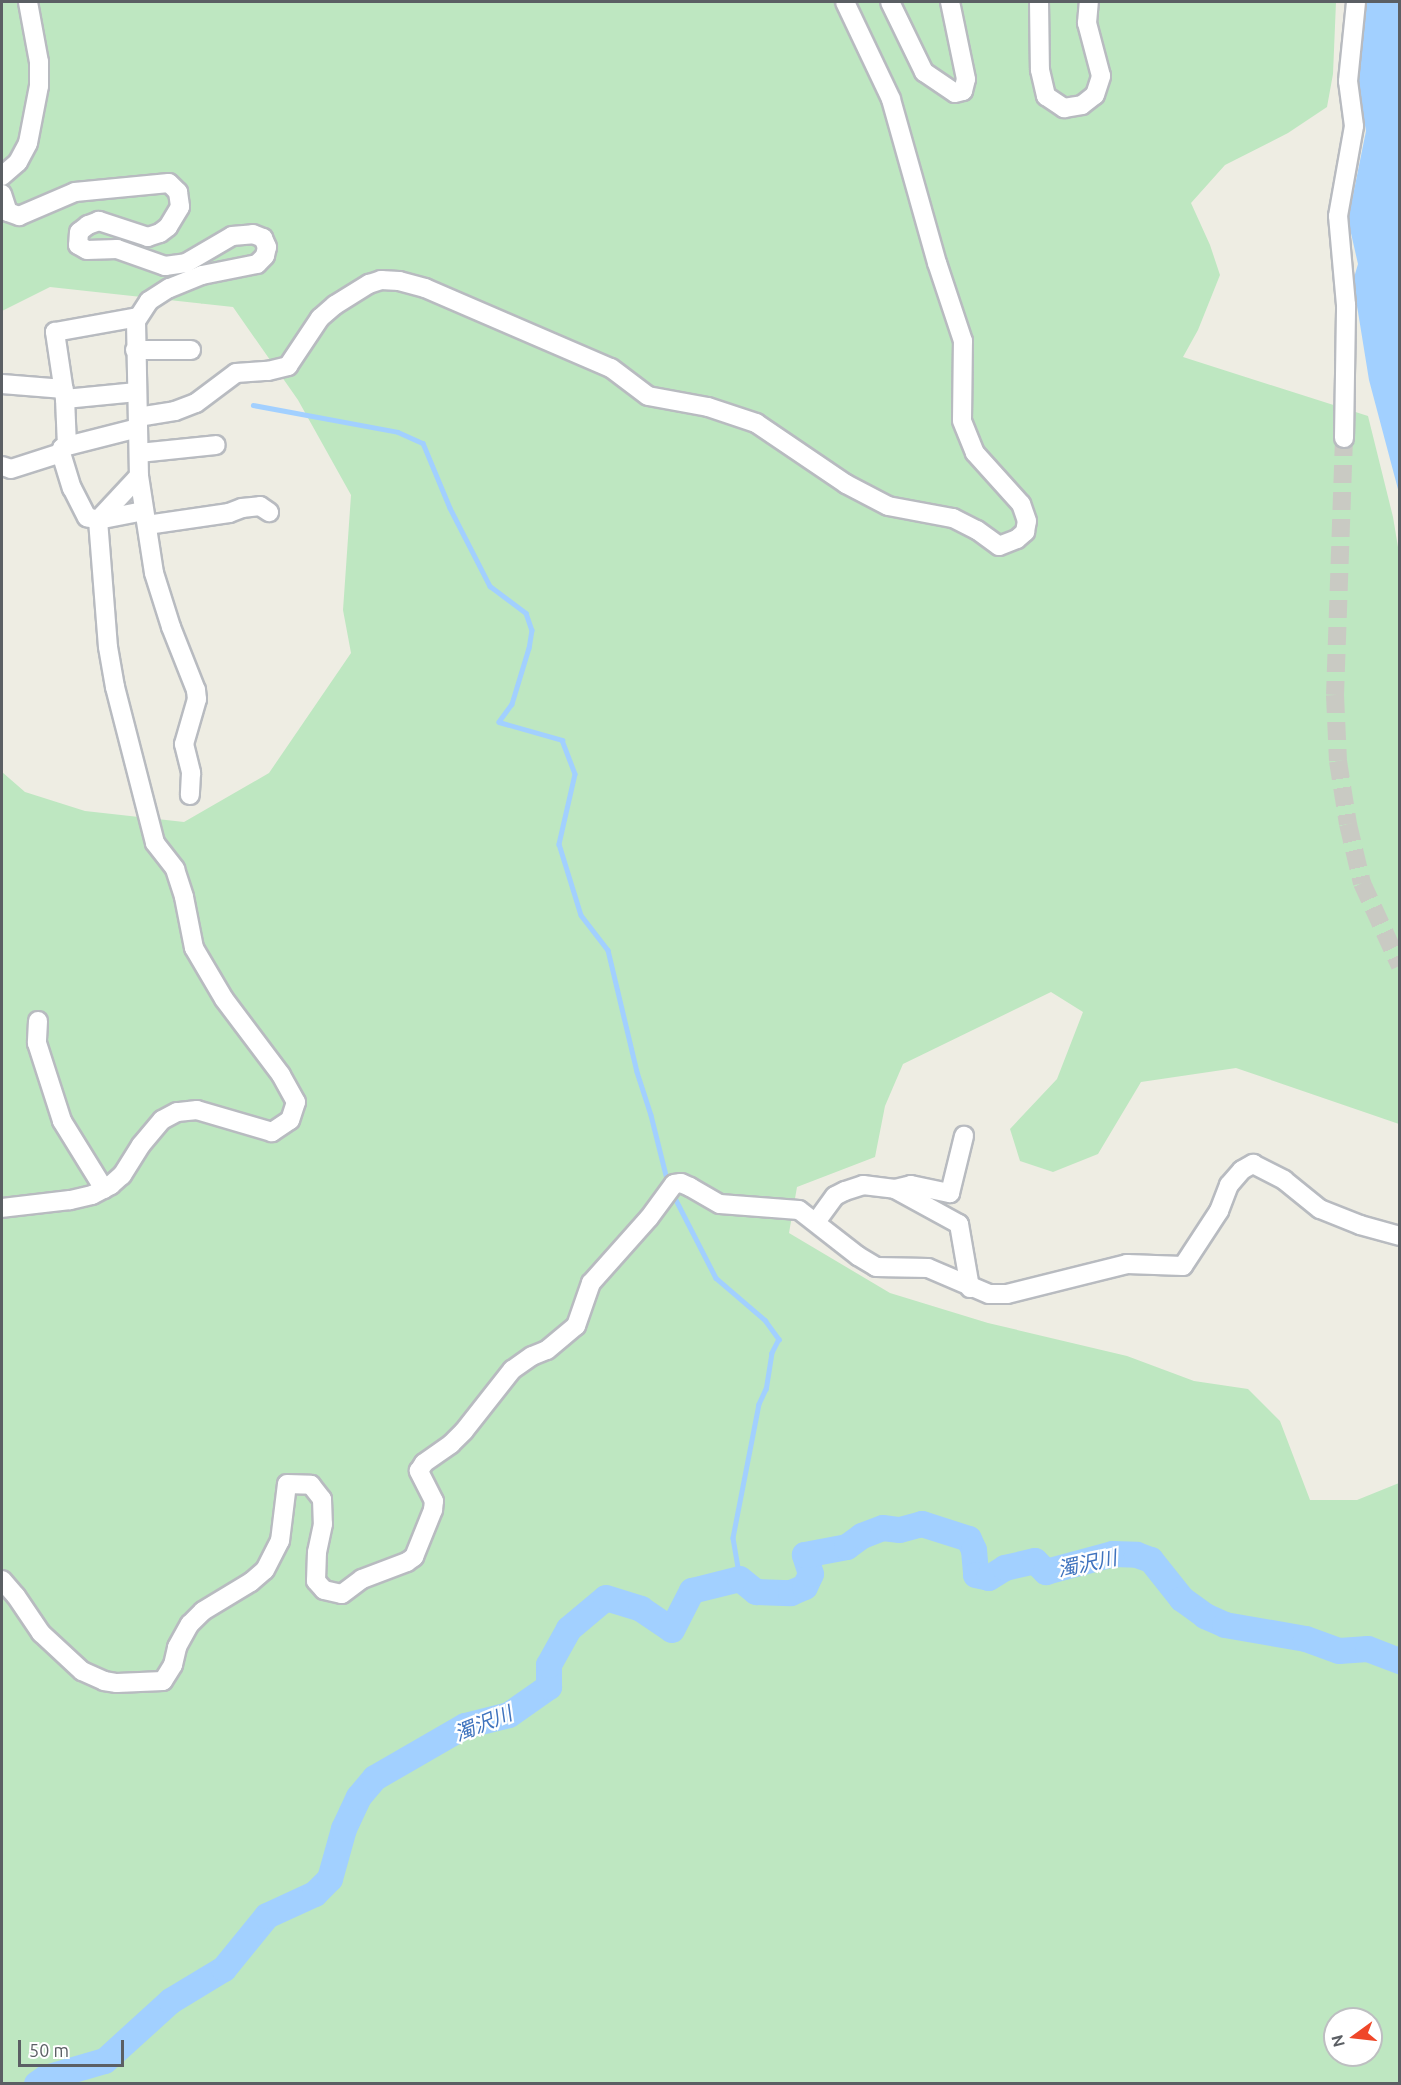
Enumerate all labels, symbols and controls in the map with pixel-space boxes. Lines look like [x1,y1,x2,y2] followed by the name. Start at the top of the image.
[1055,1545,1119,1581] water label: 濁沢川
[451,1701,515,1745] water label: 濁沢川
[1323,2007,1383,2067] north arrow
[21,2028,128,2066] scale bar
[1327,2033,1348,2049] text: N
[29,2040,69,2060] text: 50 m

